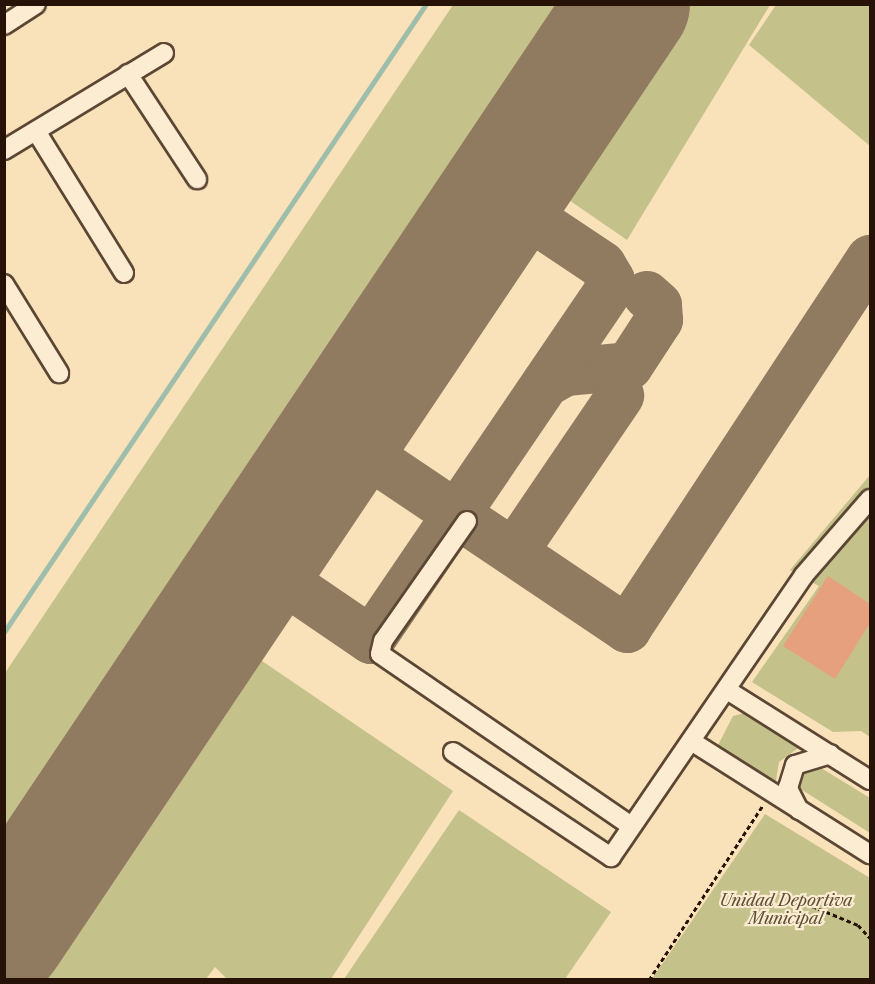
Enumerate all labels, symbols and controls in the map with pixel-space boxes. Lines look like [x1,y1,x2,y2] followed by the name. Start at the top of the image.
[719,890,853,928] park label: Unidad Deportiva Municipal

